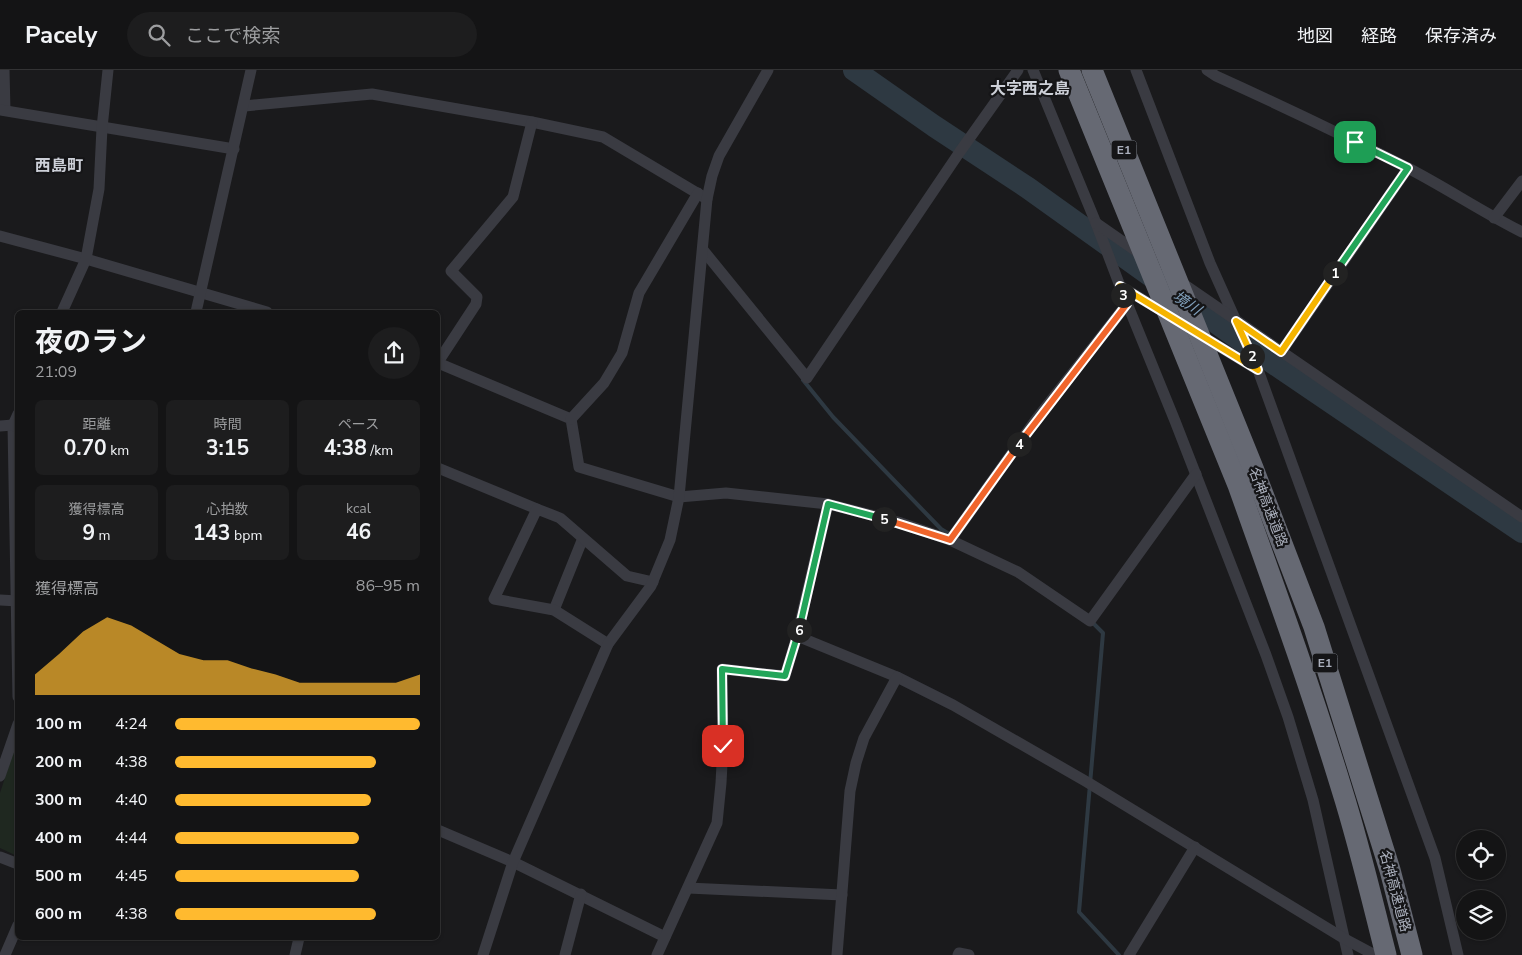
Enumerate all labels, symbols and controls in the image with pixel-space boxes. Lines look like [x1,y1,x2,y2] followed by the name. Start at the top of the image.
[127,12,477,57] search box
[25,19,97,51] text: Pacely
[145,21,173,49] icon: search
[185,23,280,49] text: ここで検索
[1297,24,1333,48] text: 地図
[1361,24,1397,48] text: 経路
[1425,24,1497,48] text: 保存済み
[990,78,1070,100] district label: 大字西之島
[1334,121,1376,163] pin
[1341,128,1369,156] icon: arrive
[1112,140,1136,160] road number: E1
[35,155,83,177] district label: 西島町
[1322,260,1348,286] pin: 1
[1331,264,1340,283] text: 1
[1110,282,1136,308] pin: 3
[1119,286,1128,305] text: 3
[1169,286,1207,321] water label: 境川
[35,323,147,361] text: 夜のラン
[368,327,420,379] button: share
[1240,344,1264,368] pin: 2
[1248,347,1257,366] text: 2
[35,361,77,383] text: 21:09
[83,415,111,434] text: 距離
[214,415,242,434] text: 時間
[338,415,379,434] text: ペース
[1006,432,1032,456] pin: 4
[64,434,107,462] text: 0.70
[206,434,249,462] text: 3:15
[324,434,367,462] text: 4:38
[1015,435,1024,454] text: 4
[107,441,129,460] text: km
[367,441,393,460] text: /km
[1244,464,1292,550] street label: 名神高速道路
[346,499,371,518] text: kcal
[69,500,125,519] text: 獲得標高
[207,500,249,519] text: 心拍数
[872,506,896,532] pin: 5
[880,510,889,529] text: 5
[346,518,371,546] text: 46
[82,519,95,547] text: 9
[193,519,230,547] text: 143
[95,526,111,545] text: m
[230,526,262,545] text: bpm
[356,575,420,597] text: 86–95 m
[35,578,99,600] text: 獲得標高
[786,618,812,642] pin: 6
[795,621,804,640] text: 6
[1312,654,1338,672] road number: E1
[35,713,82,735] text: 100 m
[115,713,147,735] text: 4:24
[702,725,744,767] pin
[709,732,737,760] icon: check
[35,751,82,773] text: 200 m
[115,751,147,773] text: 4:38
[35,789,82,811] text: 300 m
[115,789,147,811] text: 4:40
[35,827,82,849] text: 400 m
[115,827,147,849] text: 4:44
[1456,830,1506,940] map controls
[1456,830,1506,880] button: locate
[1375,848,1415,934] street label: 名神高速道路
[35,865,82,887] text: 500 m
[115,865,147,887] text: 4:45
[1456,890,1506,940] button: layers
[35,903,82,925] text: 600 m
[115,903,147,925] text: 4:38

